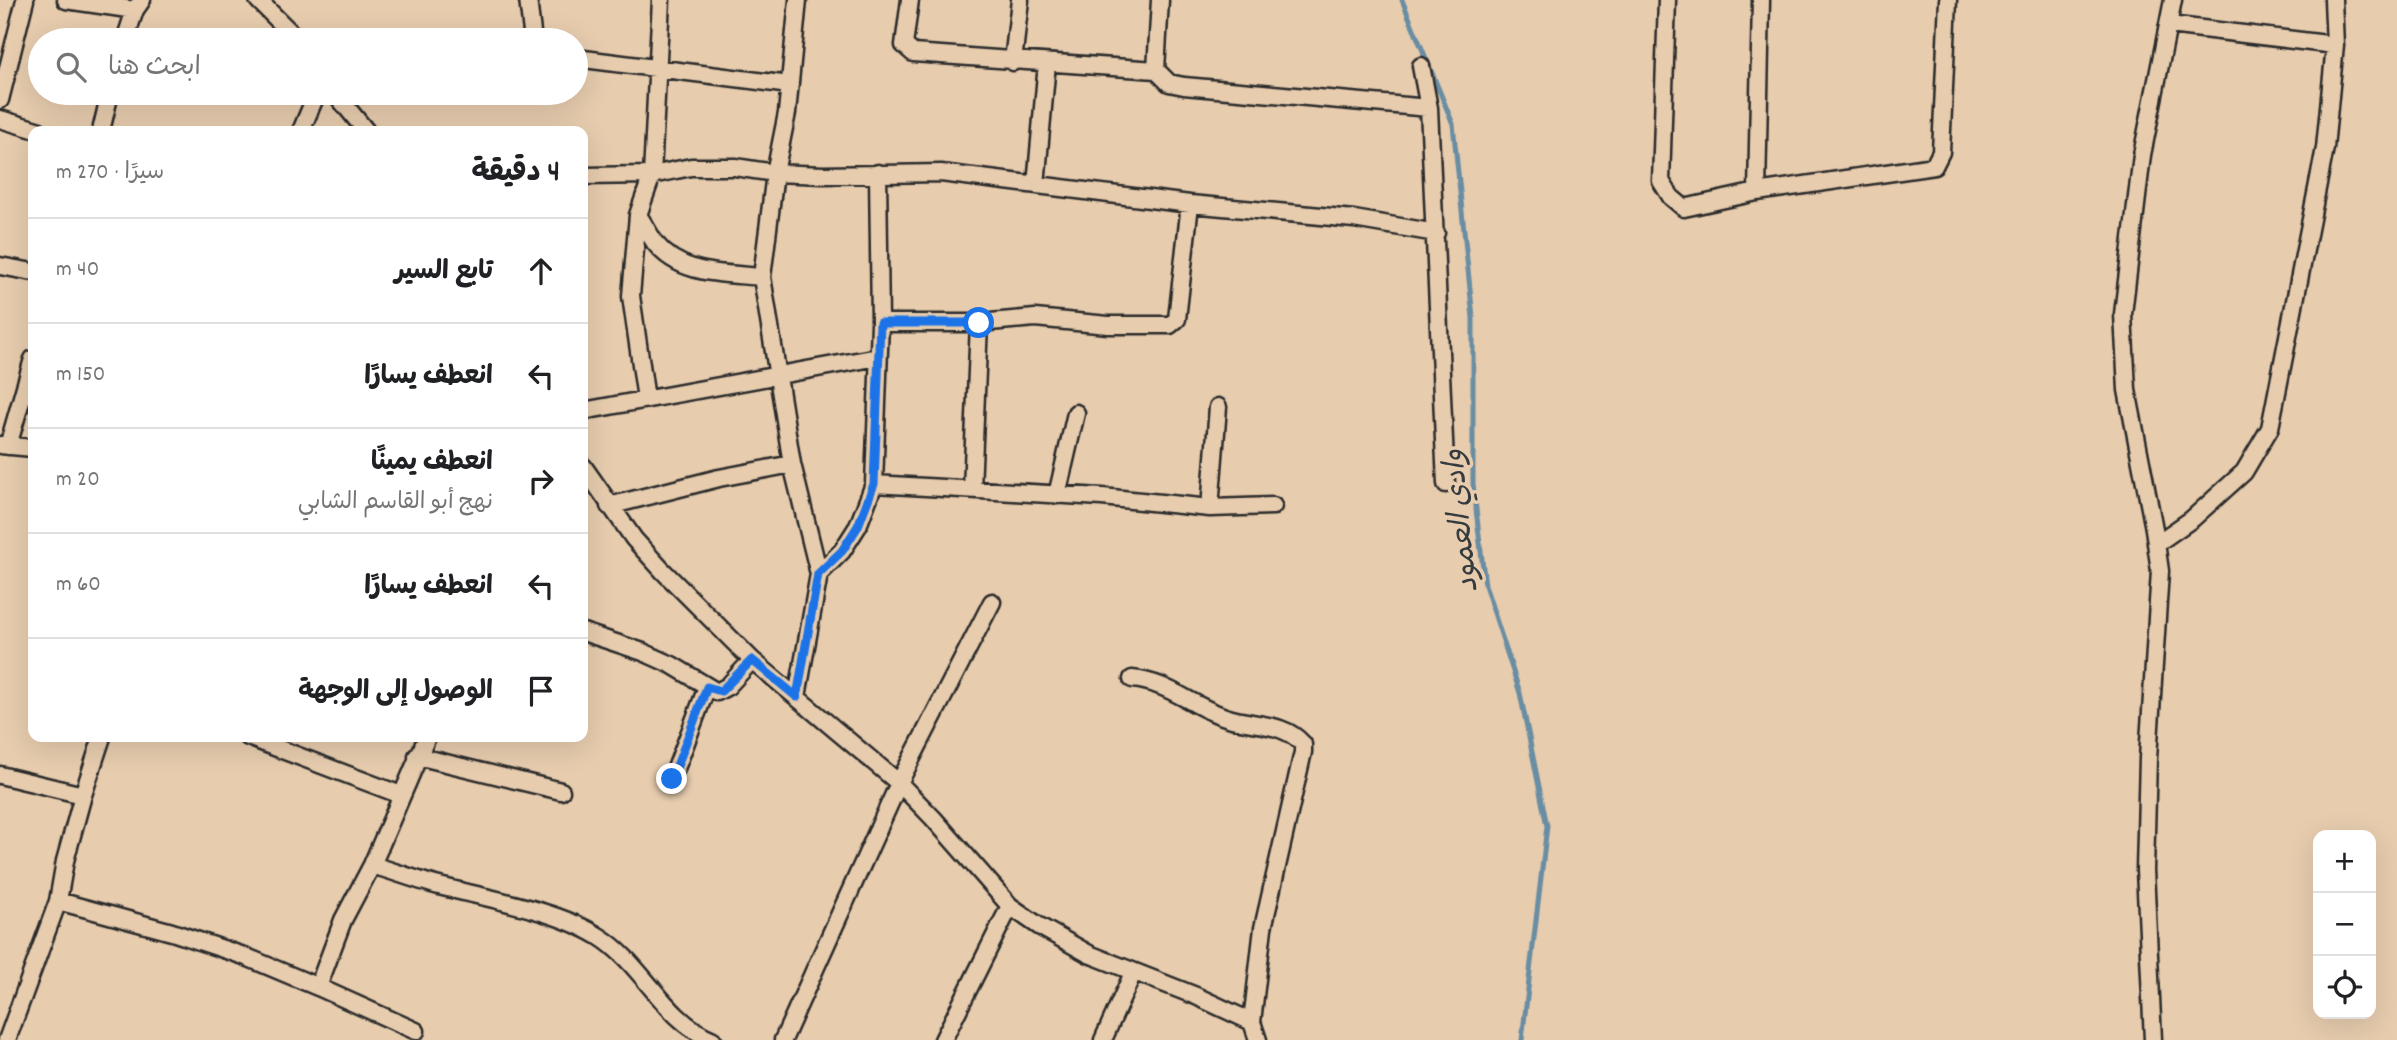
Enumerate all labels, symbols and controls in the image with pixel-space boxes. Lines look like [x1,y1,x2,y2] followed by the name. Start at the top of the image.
[28,28,588,105] search box
[52,48,90,86] icon: search
[108,50,201,87] text: ابحث هنا
[471,153,560,196] text: 4 دقيقة
[56,157,164,190] text: سيرًا · 270 m
[522,252,560,290] icon: ahead
[56,254,99,287] text: 40 m
[394,254,493,291] text: تابع السير
[963,307,994,338] route start
[522,357,560,395] icon: left
[56,359,105,392] text: 150 m
[364,359,493,396] text: انعطف يسارًا
[371,445,493,482] text: انعطف يمينًا
[1435,447,1492,594] water label: وادي العمود
[522,462,560,500] icon: right
[56,464,100,497] text: 20 m
[298,487,493,520] text: نهج أبو القاسم الشابي
[522,567,560,605] icon: left
[56,569,101,602] text: 60 m
[364,569,493,606] text: انعطف يسارًا
[522,672,560,710] icon: arrive
[298,674,493,711] text: الوصول إلى الوجهة
[656,763,687,794] route end
[2313,830,2376,1019] map controls
[2313,830,2376,893] button: +
[2313,893,2376,956] button: −
[2313,956,2376,1019] button: locate

